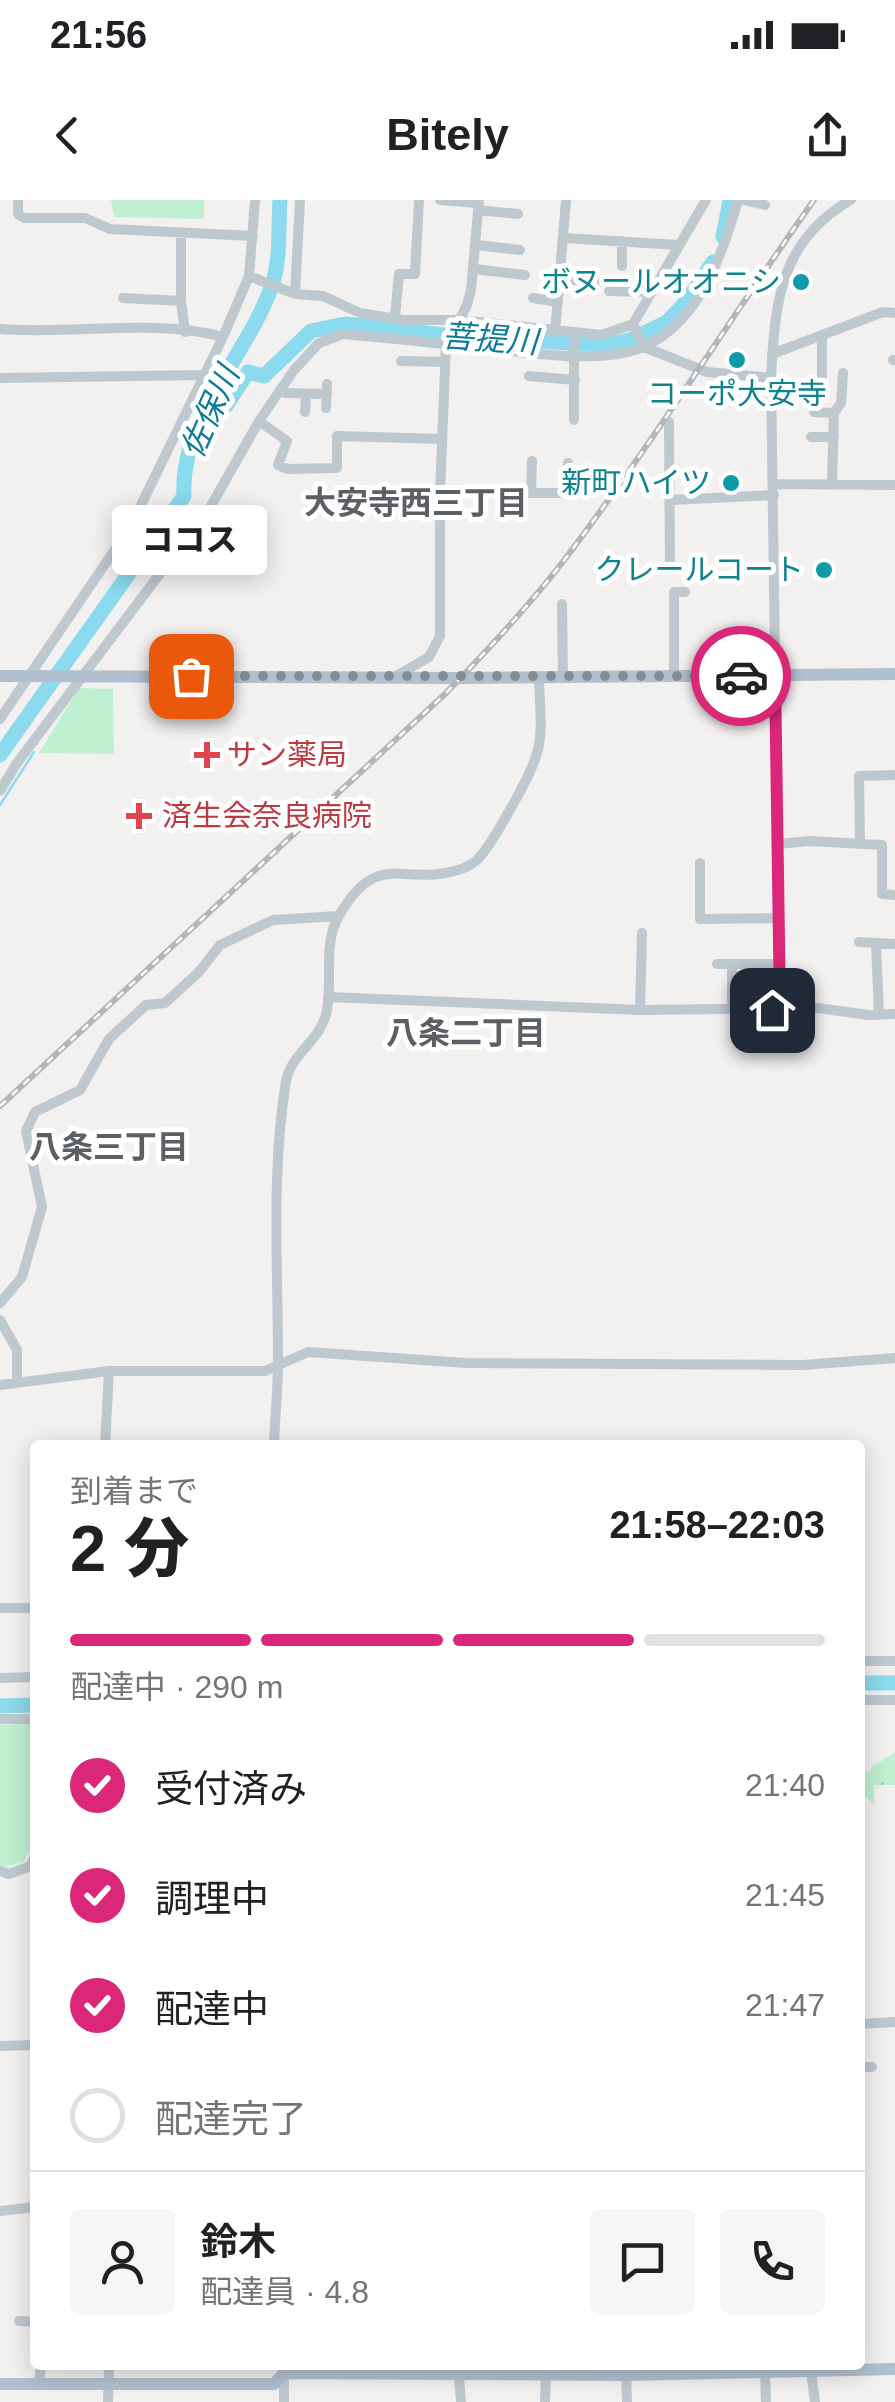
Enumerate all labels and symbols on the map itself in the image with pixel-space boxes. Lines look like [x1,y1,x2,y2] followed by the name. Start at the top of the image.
[541,265,781,298] place label: ボヌールオオニシ
[790,271,812,293] marker: ボヌールオオニシ
[441,318,542,361] water label: 菩提川
[726,349,748,371] marker: コーポ大安寺
[174,358,247,463] water label: 佐保川
[647,377,827,410] place label: コーポ大安寺
[562,466,711,499] place label: 新町ハイツ
[720,472,742,494] marker: 新町ハイツ
[304,485,528,521] district label: 大安寺西三丁目
[114,506,268,576] callout: ココス
[595,553,804,586] place label: クレールコート
[813,559,835,581] marker: クレールコート
[691,626,791,726] courier
[149,634,234,719] pin
[227,738,347,771] place label: サン薬局
[196,744,218,766] marker: サン薬局
[162,799,372,832] place label: 済生会奈良病院
[126,803,152,829] marker: 済生会奈良病院
[730,968,815,1053] pin
[386,1015,546,1051] district label: 八条二丁目
[29,1129,189,1165] district label: 八条三丁目

